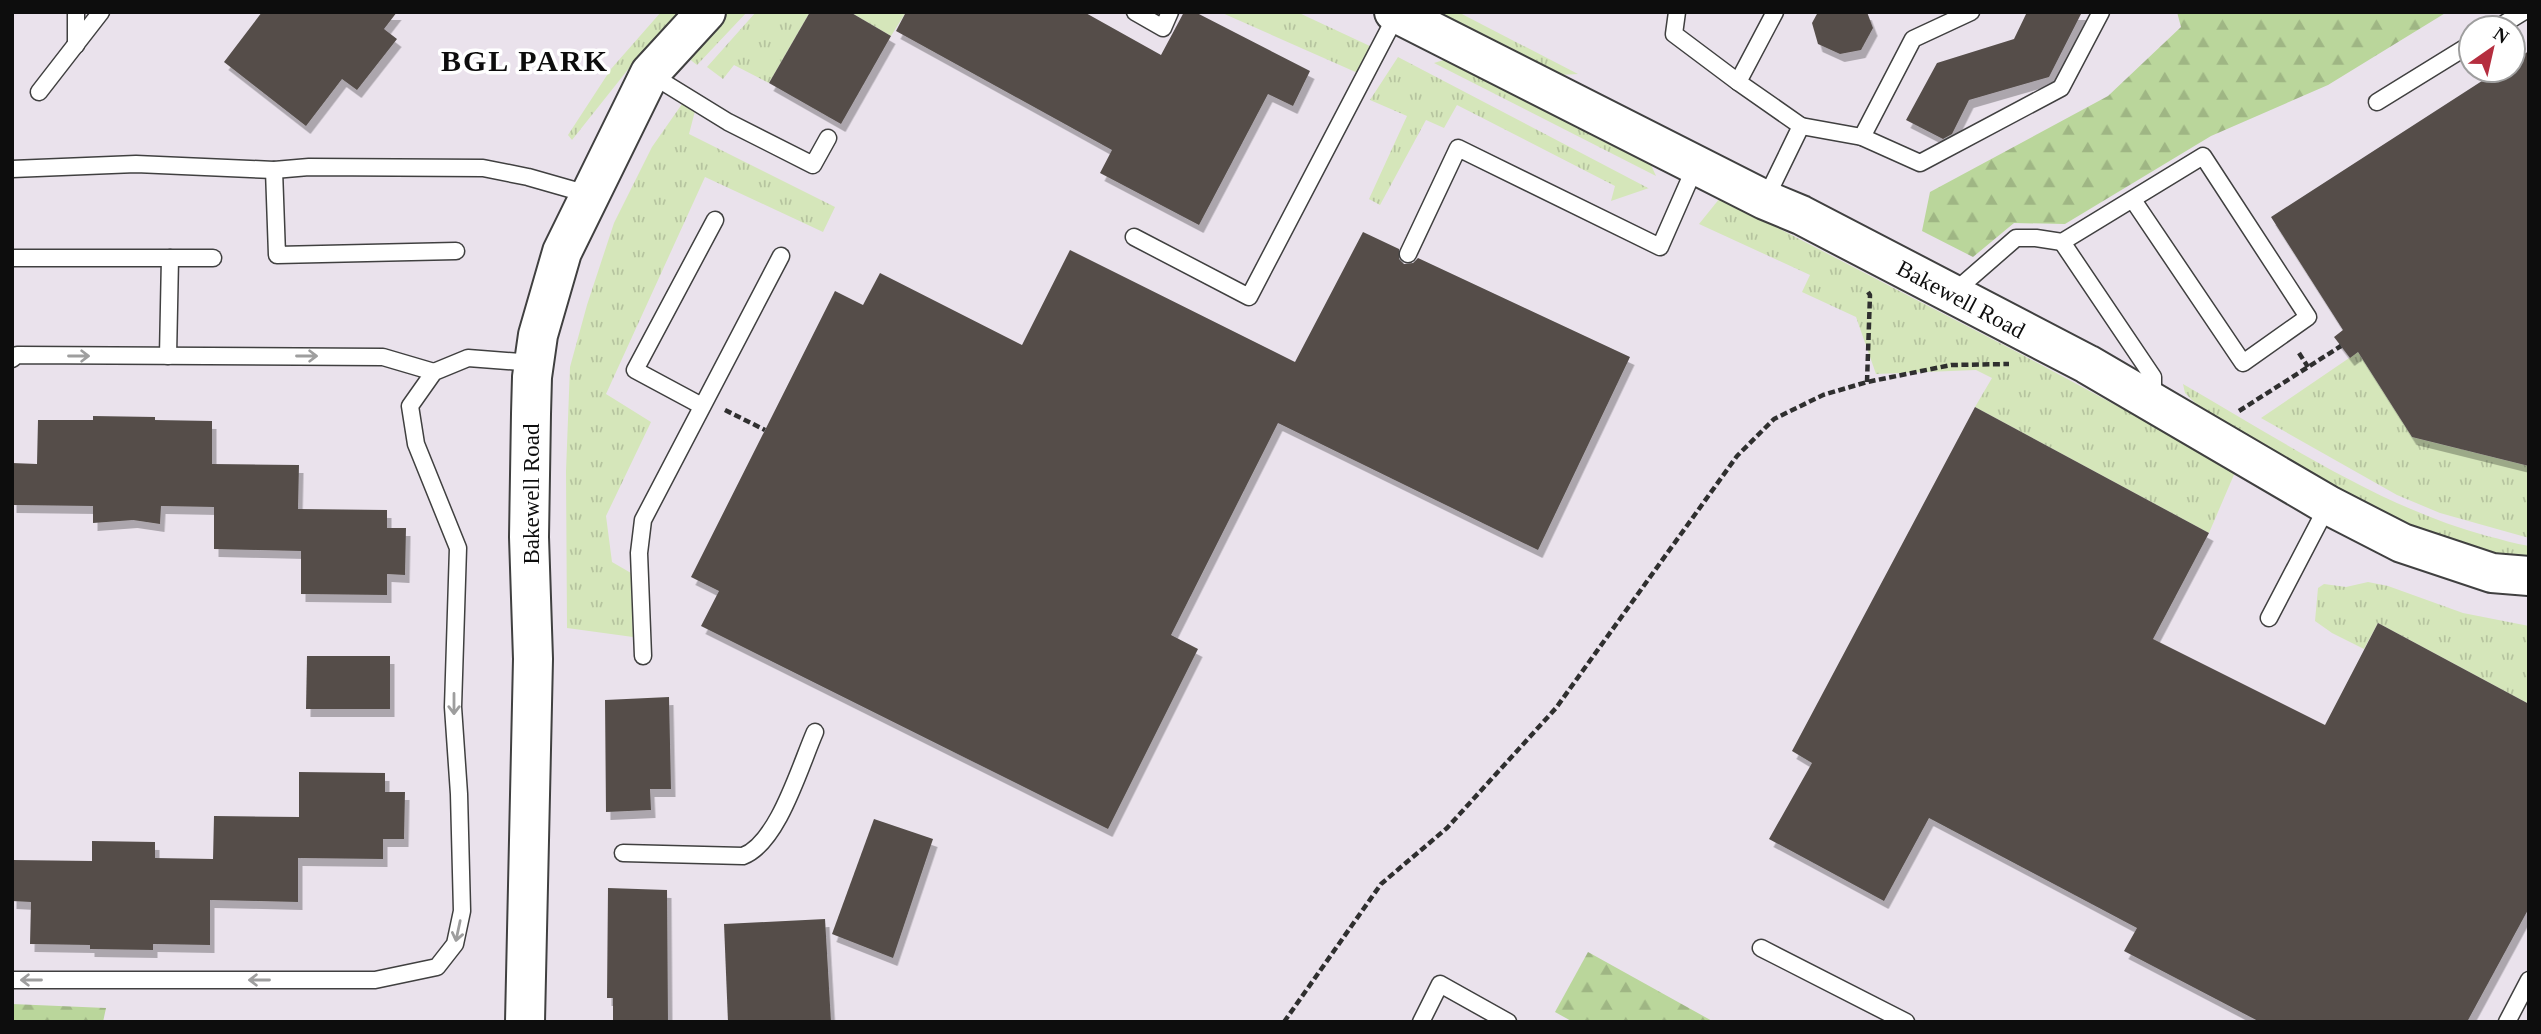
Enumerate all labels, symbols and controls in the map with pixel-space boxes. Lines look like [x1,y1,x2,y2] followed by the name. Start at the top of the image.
[2457,14,2527,84] north arrow
[2490,23,2513,48] text: N
[441,44,609,77] district label: BGL PARK
[1893,255,2029,344] street label: Bakewell Road
[68,349,91,362] one-way arrow
[295,349,318,363] one-way arrow
[519,423,544,565] street label: Bakewell Road
[447,692,460,715] one-way arrow
[450,919,464,942] one-way arrow
[20,973,43,987] one-way arrow
[247,973,270,987] one-way arrow

